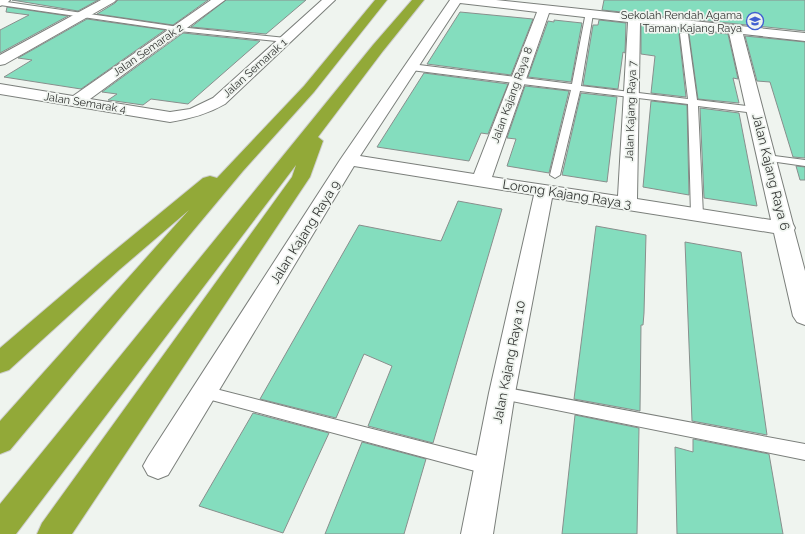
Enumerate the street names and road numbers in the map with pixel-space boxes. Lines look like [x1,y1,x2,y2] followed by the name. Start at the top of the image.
[110,21,186,79] street label: Jalan Semarak 2
[220,36,290,100] street label: Jalan Semarak 1
[489,45,535,145] street label: Jalan Kajang Raya 8
[623,61,639,161] street label: Jalan Kajang Raya 7
[43,90,127,116] street label: Jalan Semarak 4
[749,112,793,232] street label: Jalan Kajang Raya 6
[502,176,632,212] street label: Lorong Kajang Raya 3
[267,177,343,287] street label: Jalan Kajang Raya 9
[490,299,528,425] street label: Jalan Kajang Raya 10

